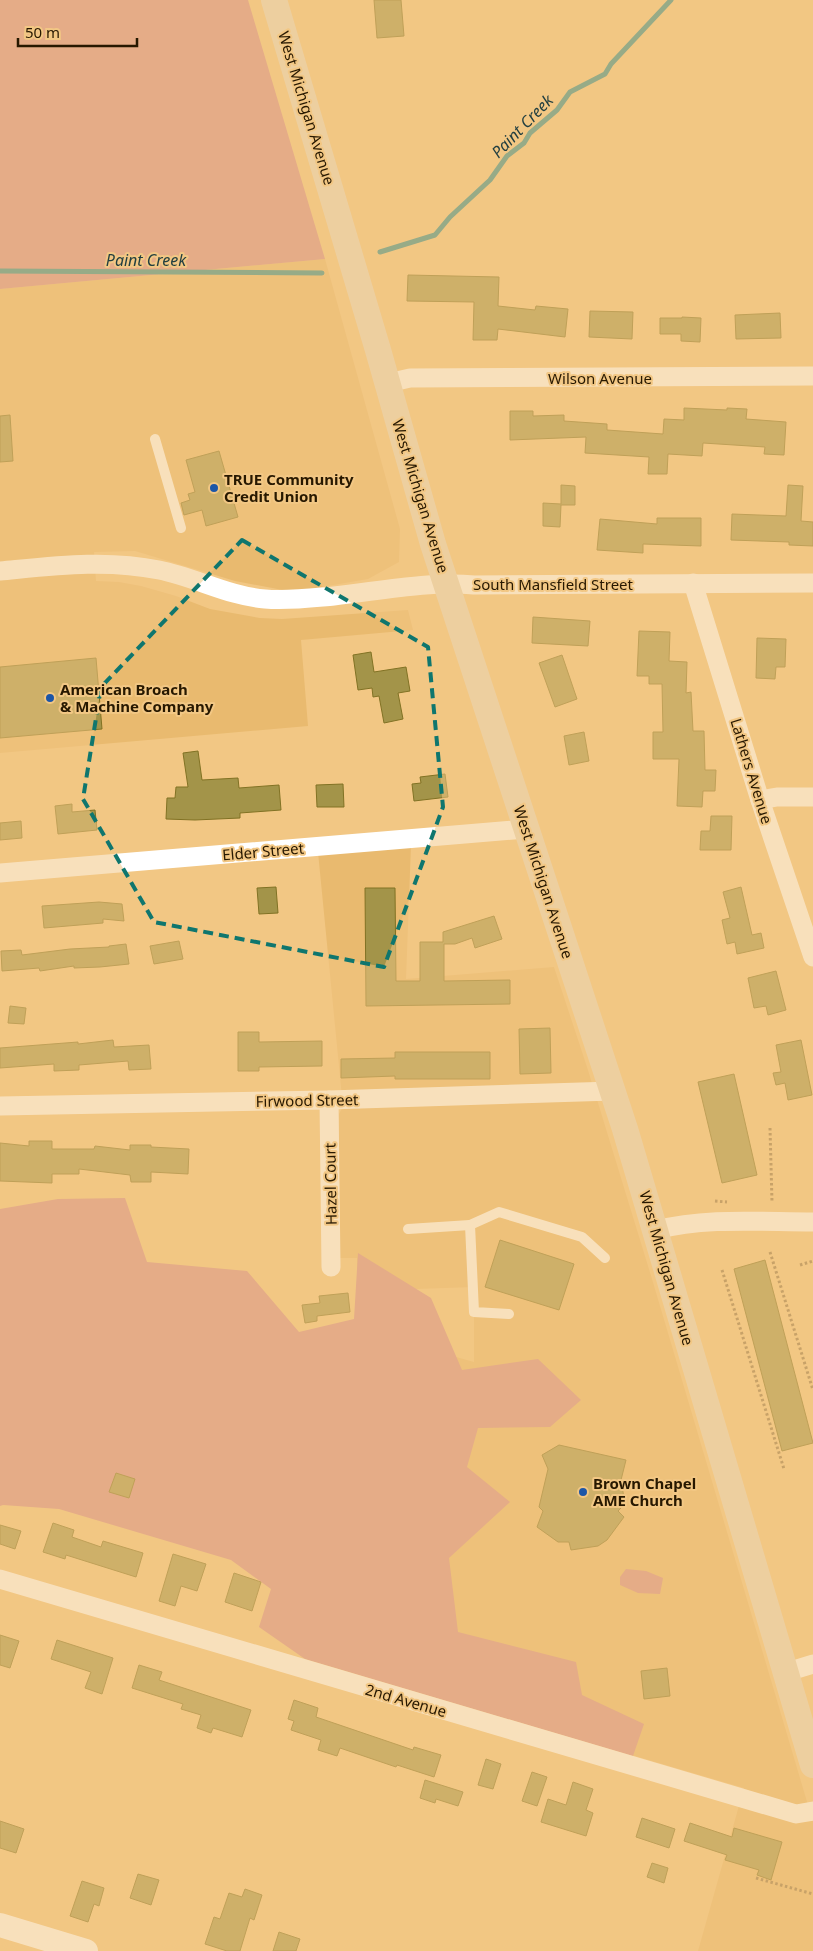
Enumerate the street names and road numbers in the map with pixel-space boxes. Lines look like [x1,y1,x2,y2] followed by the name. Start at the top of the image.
[274,29,340,187] street label: West Michigan Avenue
[548,368,652,388] street label: Wilson Avenue
[388,417,454,575] street label: West Michigan Avenue
[473,574,634,594] street label: South Mansfield Street
[726,716,778,826] street label: Lathers Avenue
[510,803,578,961] street label: West Michigan Avenue
[221,837,305,865] street label: Elder Street
[255,1089,359,1111] street label: Firwood Street
[319,1142,341,1225] street label: Hazel Court
[635,1188,699,1348] street label: West Michigan Avenue
[363,1679,449,1721] street label: 2nd Avenue

